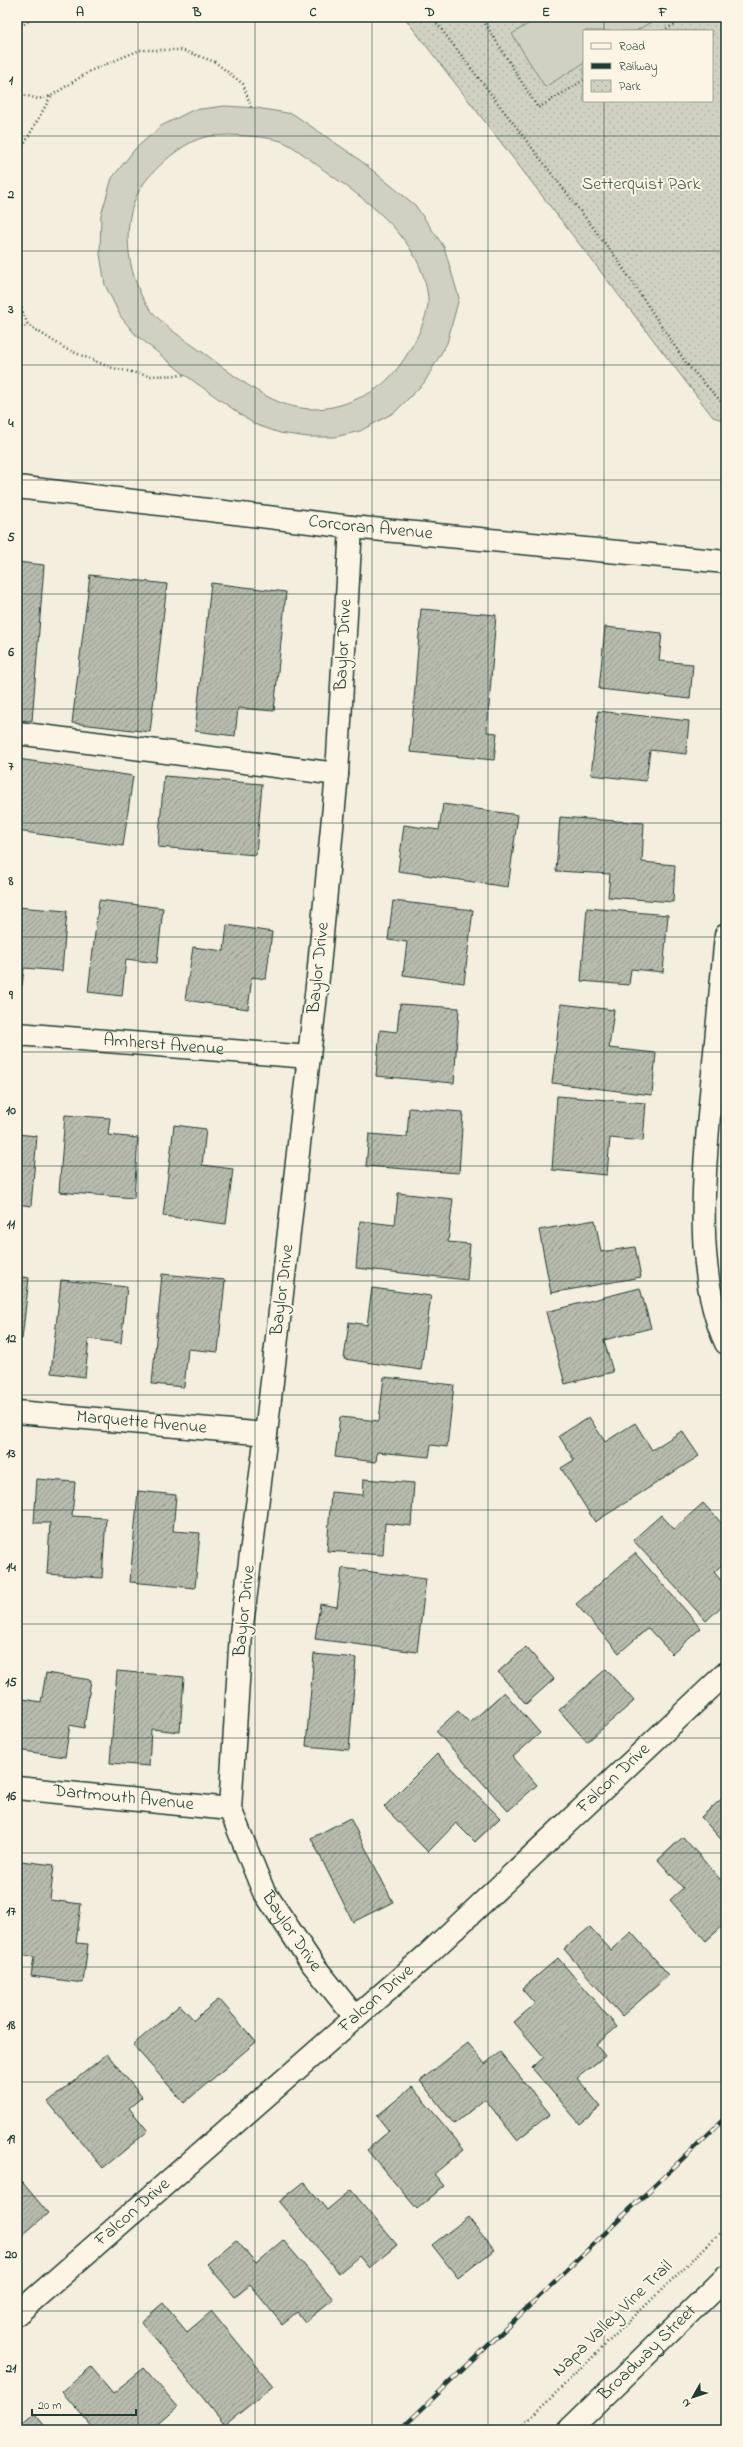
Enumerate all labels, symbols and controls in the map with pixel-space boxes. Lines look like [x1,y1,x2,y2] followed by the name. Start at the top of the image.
[76,3,84,22] text: A
[192,3,202,22] text: B
[309,3,317,22] text: C
[424,3,435,22] text: D
[542,3,550,22] text: E
[658,3,668,22] text: F
[583,30,713,102] legend
[619,38,645,56] text: Road
[619,58,658,77] text: Railway
[9,71,14,90] text: 1
[619,78,641,96] text: Park
[582,172,700,198] park label: Setterquist Park
[7,185,15,204] text: 2
[7,300,14,319] text: 3
[7,414,14,433] text: 4
[307,509,435,548] street label: Corcoran Avenue
[7,528,15,547] text: 5
[329,598,359,693] street label: Baylor Drive
[7,643,14,662] text: 6
[8,757,14,776] text: 7
[8,872,14,891] text: 8
[301,920,337,1016] street label: Baylor Drive
[8,986,14,1005] text: 9
[102,1028,226,1063] street label: Amherst Avenue
[6,1101,16,1120] text: 10
[7,1215,16,1234] text: 11
[264,1242,302,1338] street label: Baylor Drive
[6,1329,17,1348] text: 12
[75,1404,209,1442] street label: Marquette Avenue
[6,1444,16,1463] text: 13
[6,1558,16,1577] text: 14
[227,1563,263,1659] street label: Baylor Drive
[5,1673,17,1692] text: 15
[571,1737,657,1821] street label: Falcon Drive
[51,1779,196,1818] street label: Dartmouth Avenue
[6,1787,16,1806] text: 16
[254,1886,328,1979] street label: Baylor Drive
[6,1902,16,1921] text: 17
[332,1958,421,2040] street label: Falcon Drive
[6,2016,16,2035] text: 18
[7,2130,16,2149] text: 19
[89,2172,177,2254] street label: Falcon Drive
[4,2245,17,2264] text: 20
[547,2255,679,2383] street label: Napa Valley Vine Trail
[592,2299,703,2408] street label: Broadway Street
[5,2359,17,2378] text: 21
[673,2377,713,2417] north arrow
[32,2391,136,2417] scale bar
[677,2395,695,2411] text: N
[38,2397,61,2415] text: 20 m

